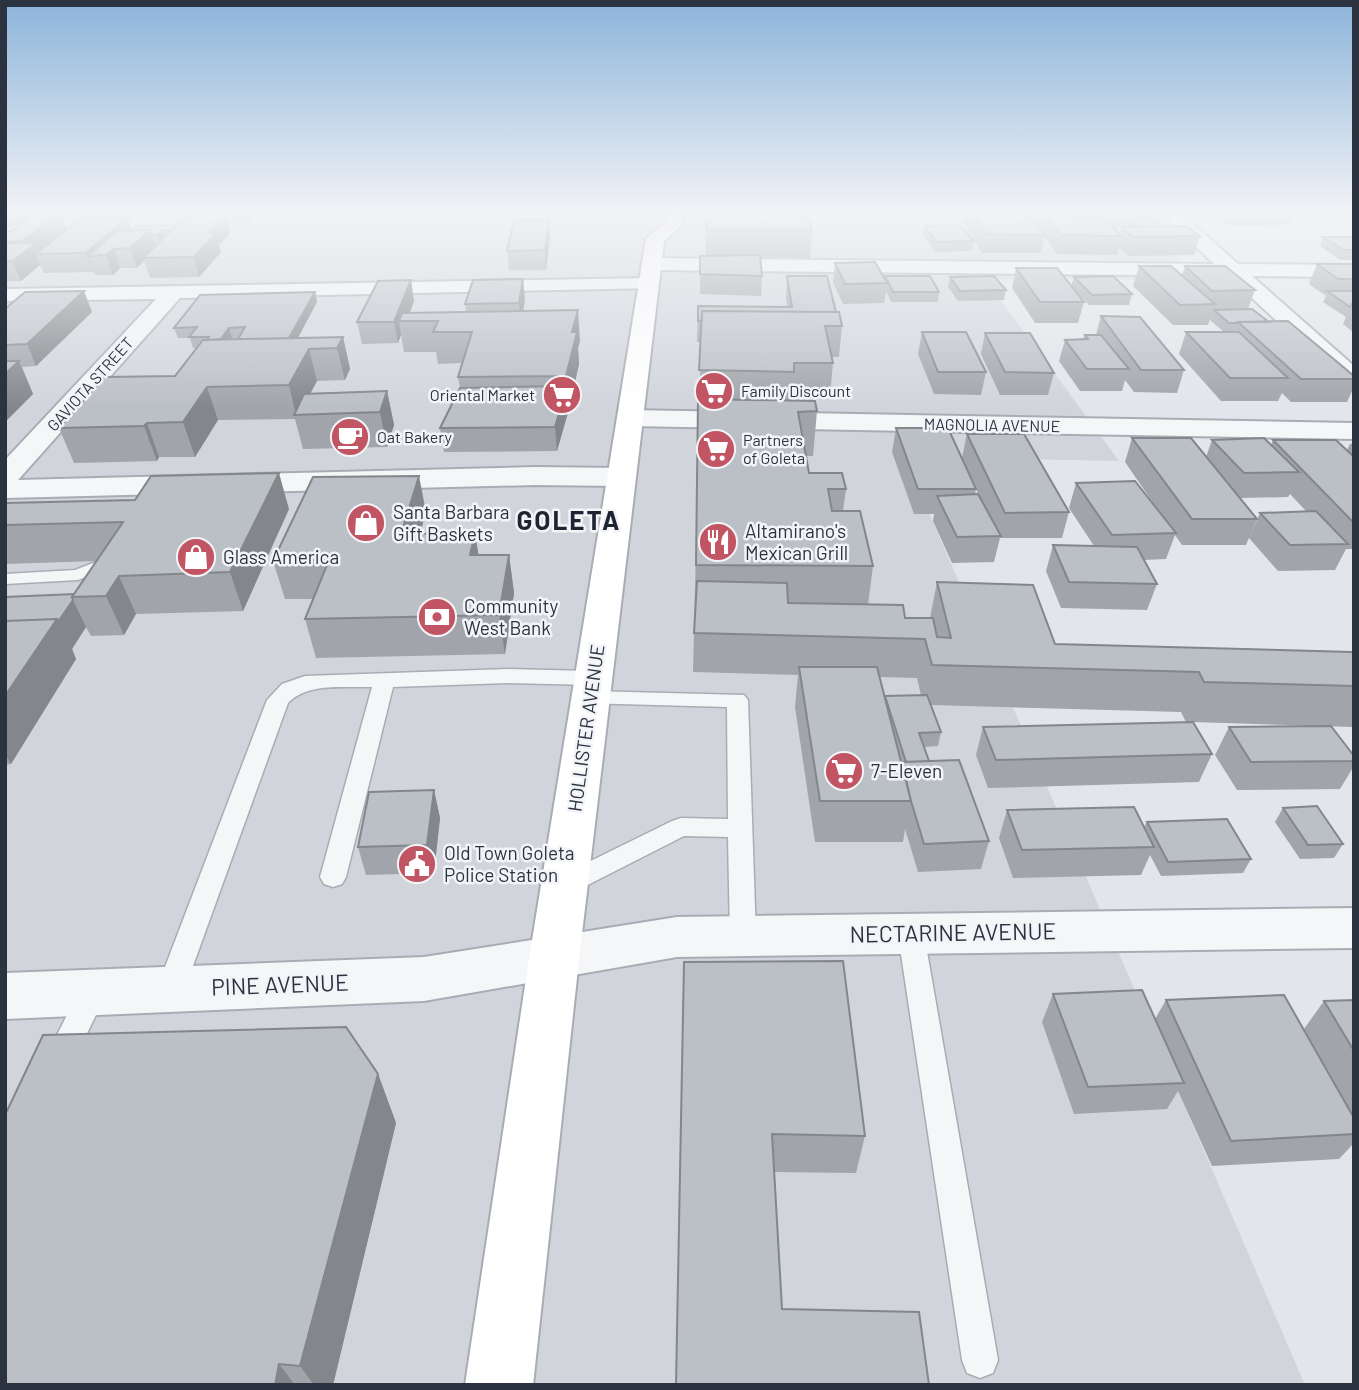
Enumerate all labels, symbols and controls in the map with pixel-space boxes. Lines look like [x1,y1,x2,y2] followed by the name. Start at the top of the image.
[43,333,137,434] street label: GAVIOTA STREET
[693,370,735,412] supermarket icon: Family Discount
[541,374,583,416] supermarket icon: Oriental Market
[741,381,851,400] place label: Family Discount
[430,385,535,404] place label: Oriental Market
[924,414,1060,435] street label: MAGNOLIA AVENUE
[329,416,371,458] cafe icon: Oat Bakery
[377,427,453,446] place label: Oat Bakery
[695,428,737,470] supermarket icon: Partners of Goleta
[743,430,805,467] place label: Partners of Goleta
[393,500,510,545] place label: Santa Barbara Gift Baskets
[345,502,387,544] shop icon: Santa Barbara Gift Baskets
[516,504,622,535] district label: GOLETA
[745,519,848,564] place label: Altamirano's Mexican Grill
[697,521,739,563] restaurant icon: Altamirano's Mexican Grill
[175,536,217,578] shop icon: Glass America
[223,545,339,568] place label: Glass America
[464,594,558,639] place label: Community West Bank
[416,596,458,638] bank icon: Community West Bank
[562,643,609,813] street label: HOLLISTER AVENUE
[823,750,865,792] supermarket icon: 7-Eleven
[871,759,942,782] place label: 7-Eleven
[444,841,575,886] place label: Old Town Goleta Police Station
[396,843,438,885] public building icon: Old Town Goleta Police Station
[849,916,1057,948] street label: NECTARINE AVENUE
[211,968,349,1000] street label: PINE AVENUE

